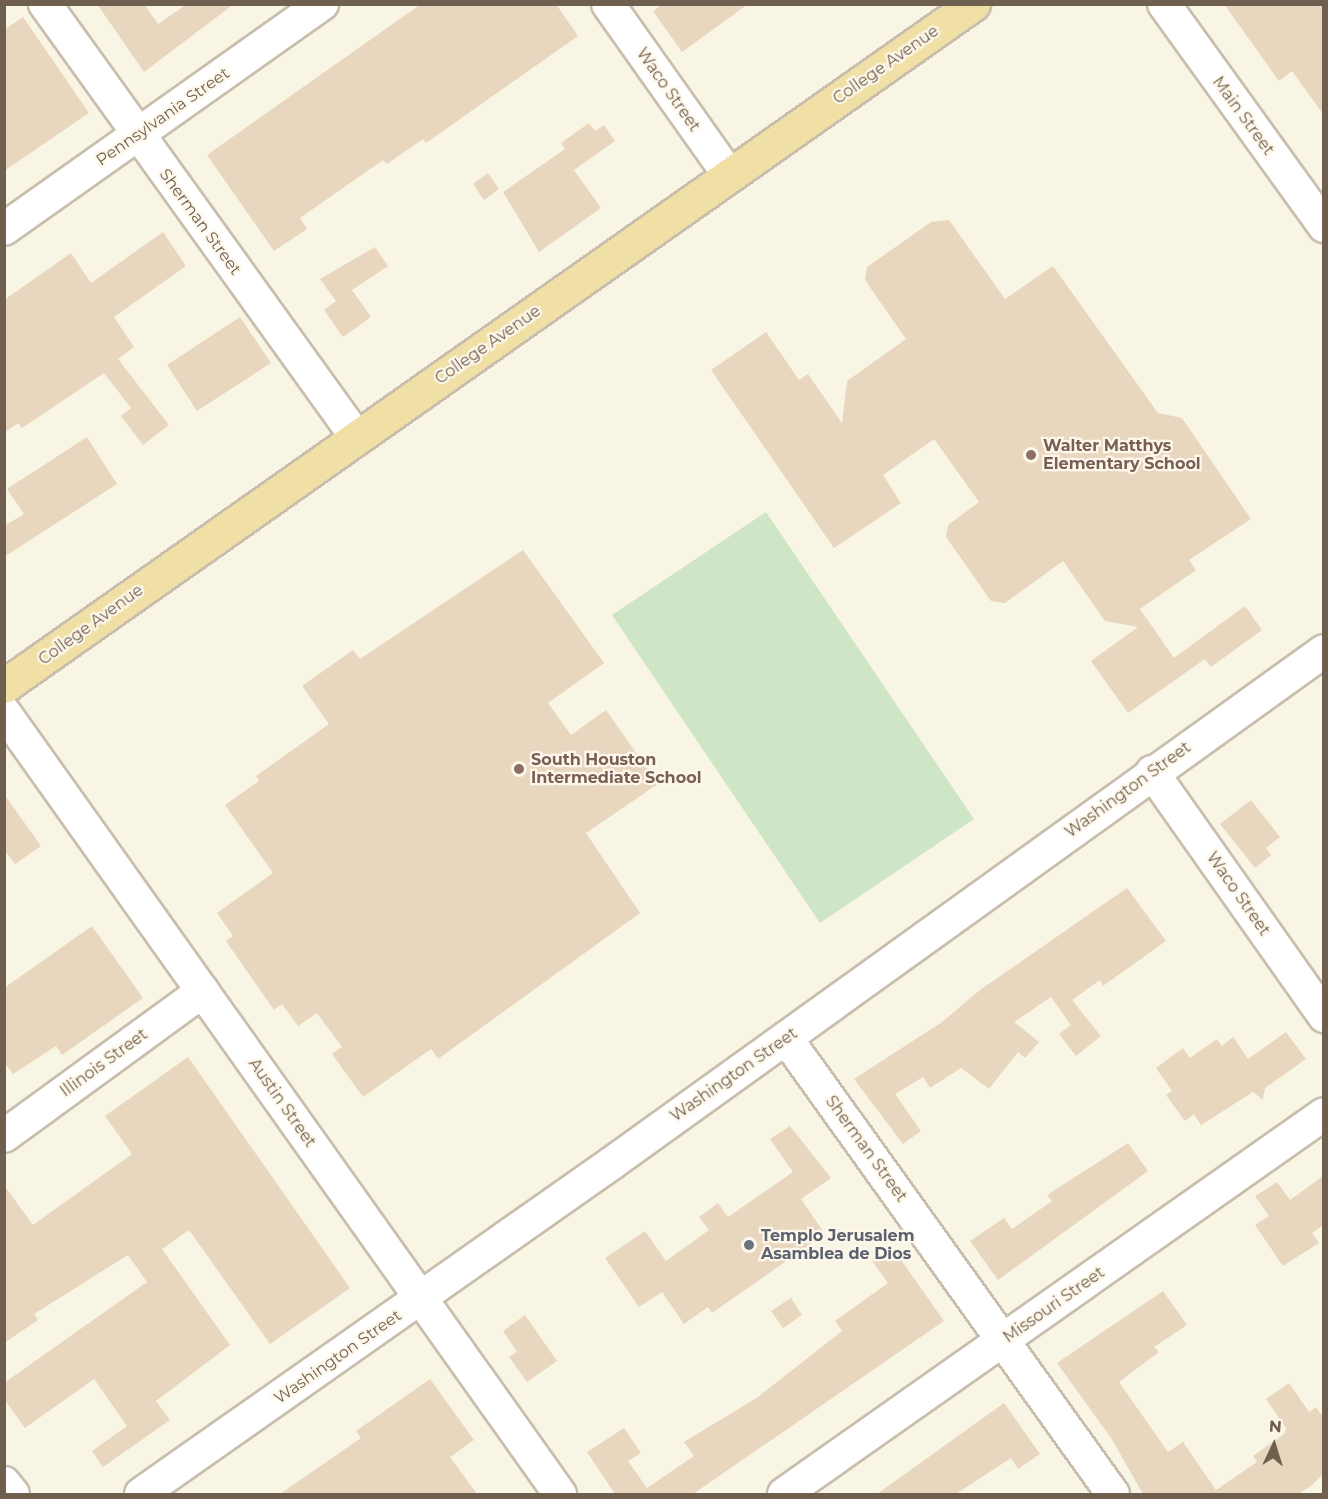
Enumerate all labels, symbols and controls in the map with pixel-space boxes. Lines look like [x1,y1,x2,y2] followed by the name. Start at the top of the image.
[830,21,942,109] street label: College Avenue
[632,44,704,136] street label: Waco Street
[93,64,233,170] street label: Pennsylvania Street
[1208,73,1278,159] street label: Main Street
[155,165,245,279] street label: Sherman Street
[432,301,544,389] street label: College Avenue
[1043,436,1201,474] place label: Walter Matthys Elementary School
[1024,448,1038,462] marker: Walter Matthys Elementary School
[35,581,147,669] street label: College Avenue
[1061,738,1195,842] street label: Washington Street
[531,750,701,788] place label: South Houston Intermediate School
[512,762,526,776] marker: South Houston Intermediate School
[1202,848,1274,940] street label: Waco Street
[667,1024,801,1126] street label: Washington Street
[57,1025,151,1101] street label: Illinois Street
[244,1055,320,1151] street label: Austin Street
[821,1092,911,1206] street label: Sherman Street
[761,1226,914,1264] place label: Templo Jerusalem Asamblea de Dios
[742,1238,756,1252] marker: Templo Jerusalem Asamblea de Dios
[1000,1263,1108,1347] street label: Missouri Street
[271,1306,405,1408] street label: Washington Street
[1244,1415,1304,1475] north arrow
[1268,1417,1282,1436] text: N

